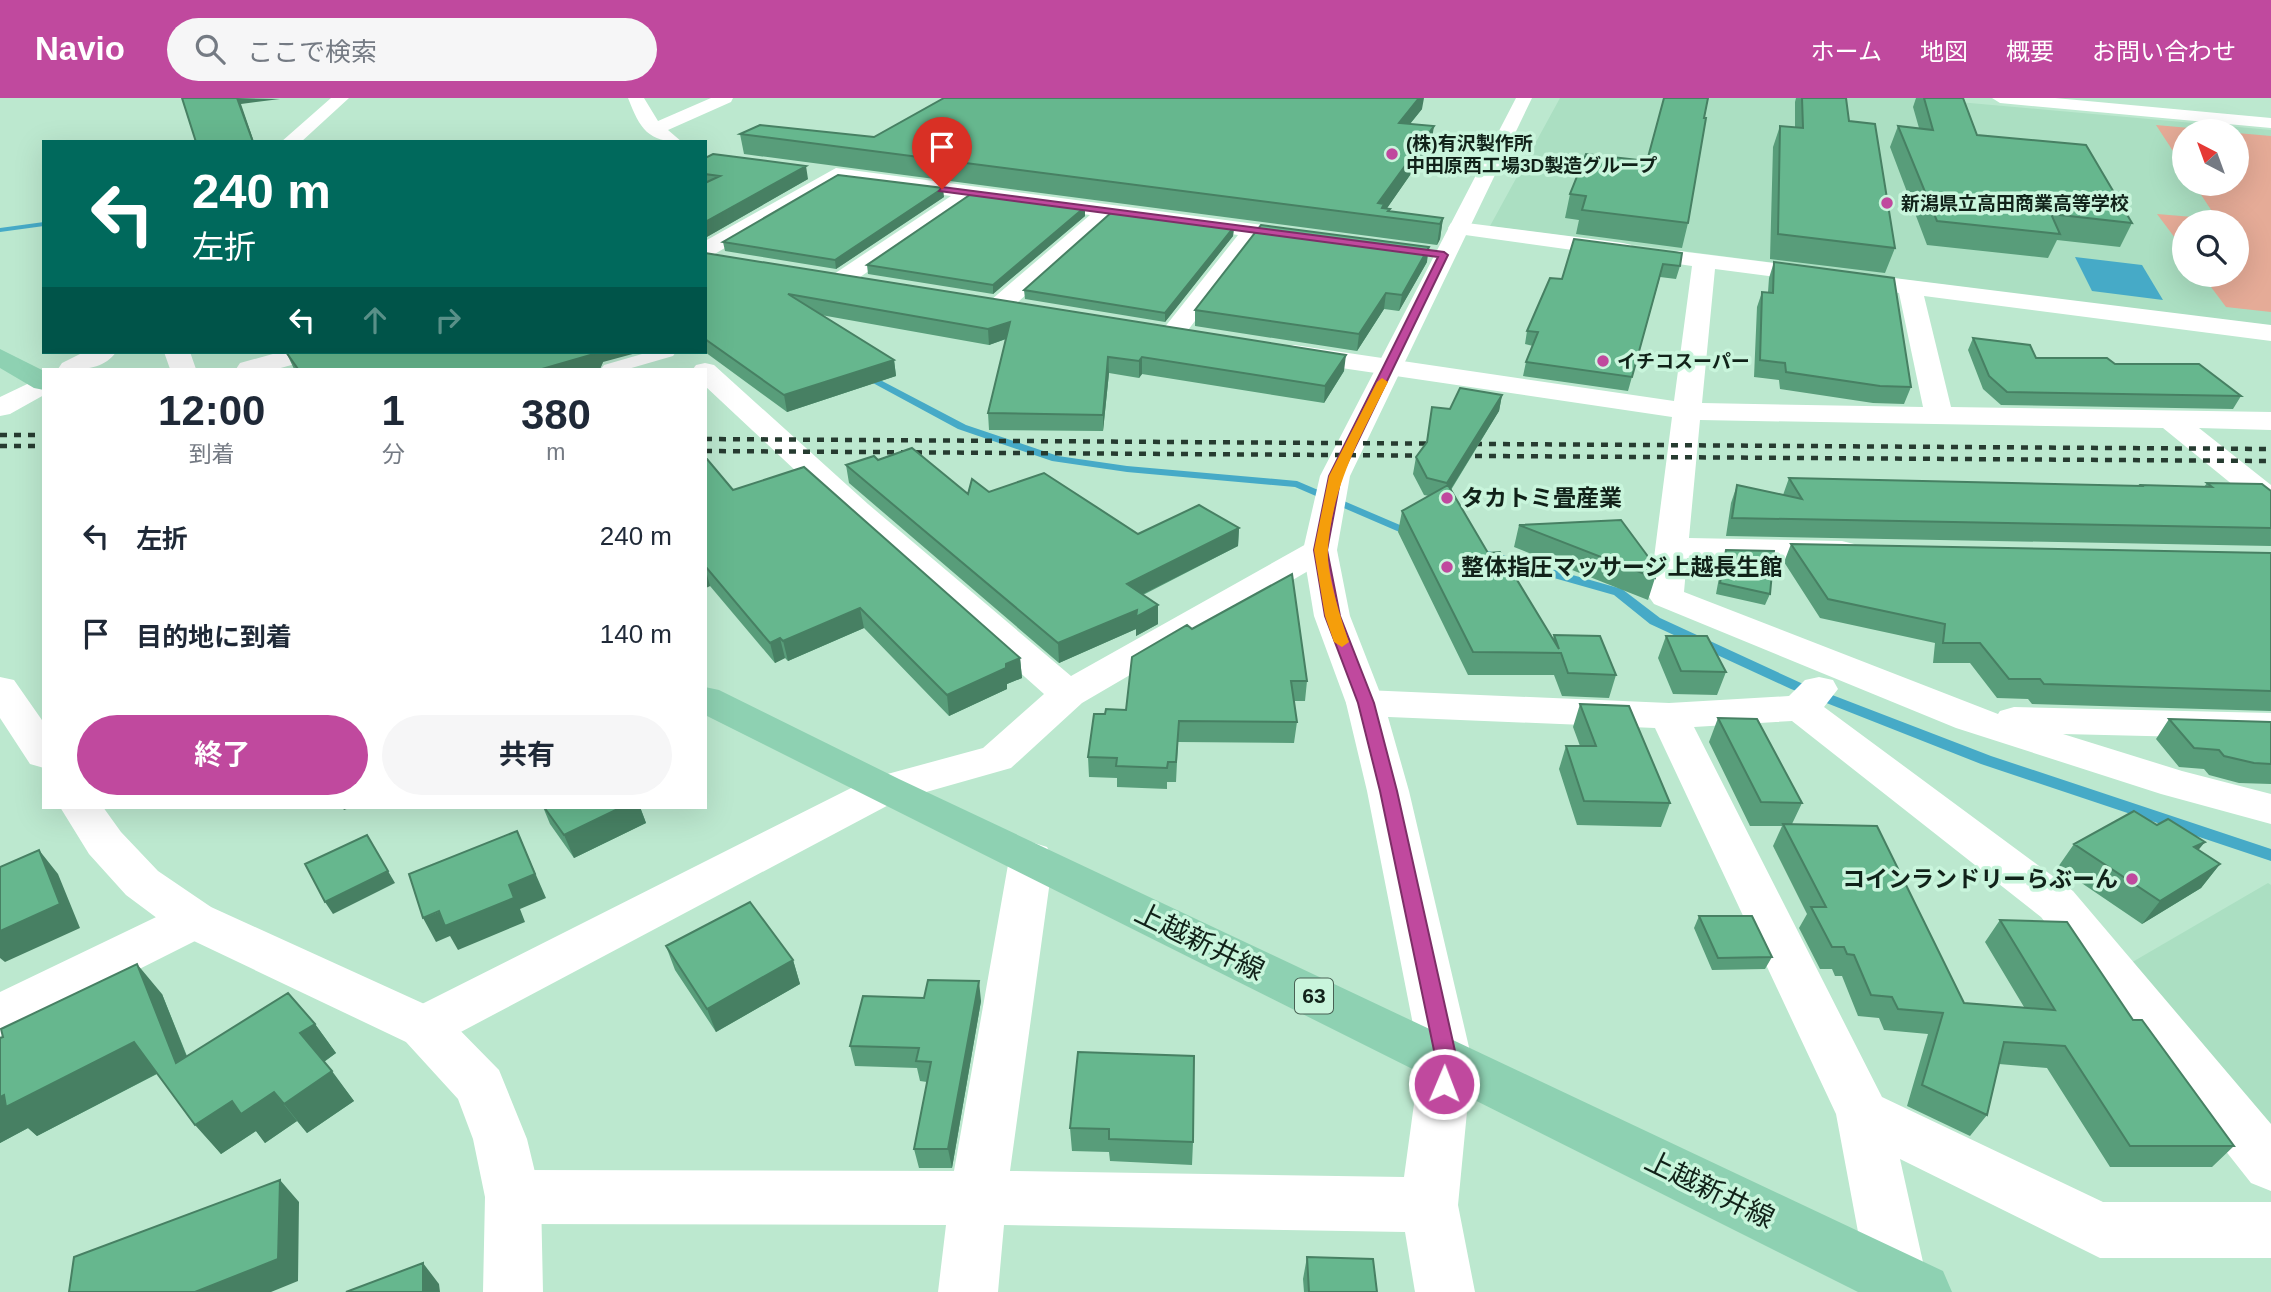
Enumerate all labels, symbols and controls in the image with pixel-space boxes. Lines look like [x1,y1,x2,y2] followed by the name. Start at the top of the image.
[167,18,657,81] search box
[35,30,125,67] text: Navio
[191,30,229,68] icon: search
[247,37,377,67] text: ここで検索
[1811,38,1882,65] text: ホーム
[1920,38,1968,65] text: 地図
[2006,38,2054,65] text: 概要
[2092,38,2236,65] text: お問い合わせ
[912,117,972,189] pin
[2172,119,2249,196] north arrow
[2172,119,2249,287] map controls
[923,128,961,166] icon: arrive
[1406,133,1657,176] place label: (株)有沢製作所 中田原西工場3D製造グループ
[1384,146,1400,162] marker: (株)有沢製作所 中田原西工場3D製造グループ
[192,164,331,218] text: 240 m
[77,168,168,259] icon: left
[1901,193,2129,214] place label: 新潟県立高田商業高等学校
[1879,195,1895,211] marker: 新潟県立高田商業高等学校
[2172,210,2249,287] button: search
[192,229,256,265] text: 左折
[283,301,321,339] icon: left
[356,301,394,339] icon: ahead
[429,301,467,339] icon: right
[1617,351,1750,372] place label: イチコスーパー
[1595,353,1611,369] marker: イチコスーパー
[158,387,265,434] text: 12:00
[381,387,405,434] text: 1
[521,391,591,438] text: 380
[546,439,566,465] text: m
[189,441,235,467] text: 到着
[382,441,405,467] text: 分
[1461,485,1622,511] place label: タカトミ畳産業
[1439,490,1455,506] marker: タカトミ畳産業
[77,517,115,555] icon: left
[600,521,672,551] text: 240 m
[136,524,188,554] text: 左折
[1461,554,1783,580] place label: 整体指圧マッサージ上越長生館
[1439,559,1455,575] marker: 整体指圧マッサージ上越長生館
[77,615,115,653] icon: arrive
[600,619,672,649] text: 140 m
[136,622,292,652] text: 目的地に到着
[77,715,368,795] button: 終了
[382,715,672,795] button: 共有
[1842,866,2118,892] place label: コインランドリーらぶーん
[2124,871,2140,887] marker: コインランドリーらぶーん
[1130,897,1269,986] street label: 上越新井線
[1295,978,1333,1014] road number: 63
[1407,1047,1481,1121] position arrow
[1640,1145,1779,1234] street label: 上越新井線

